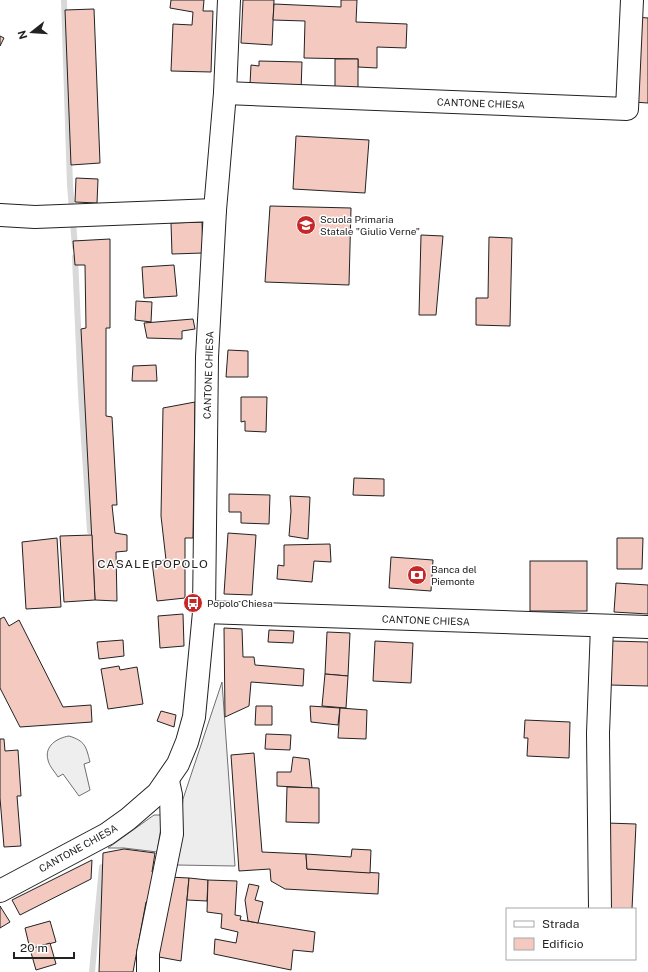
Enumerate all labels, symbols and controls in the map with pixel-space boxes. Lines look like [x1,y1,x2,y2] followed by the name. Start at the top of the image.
[12,12,52,52] north arrow
[15,29,29,41] text: N
[437,95,525,111] street label: CANTONE CHIESA
[320,213,420,237] place label: Scuola Primaria Statale "Giulio Verne"
[295,214,317,236] school or university icon: Scuola Primaria Statale "Giulio Verne"
[200,331,216,419] street label: CANTONE CHIESA
[97,557,209,571] district label: CASALE POPOLO
[431,563,477,587] place label: Banca del Piemonte
[406,564,428,586] bank icon: Banca del Piemonte
[182,592,204,614] bus stop icon: Popolo Chiesa
[207,597,273,609] place label: Popolo Chiesa
[382,612,470,628] street label: CANTONE CHIESA
[37,821,119,875] street label: CANTONE CHIESA
[506,908,636,960] legend
[542,917,579,931] text: Strada
[14,934,74,960] scale bar
[542,937,584,951] text: Edificio
[20,941,48,955] text: 20 m

